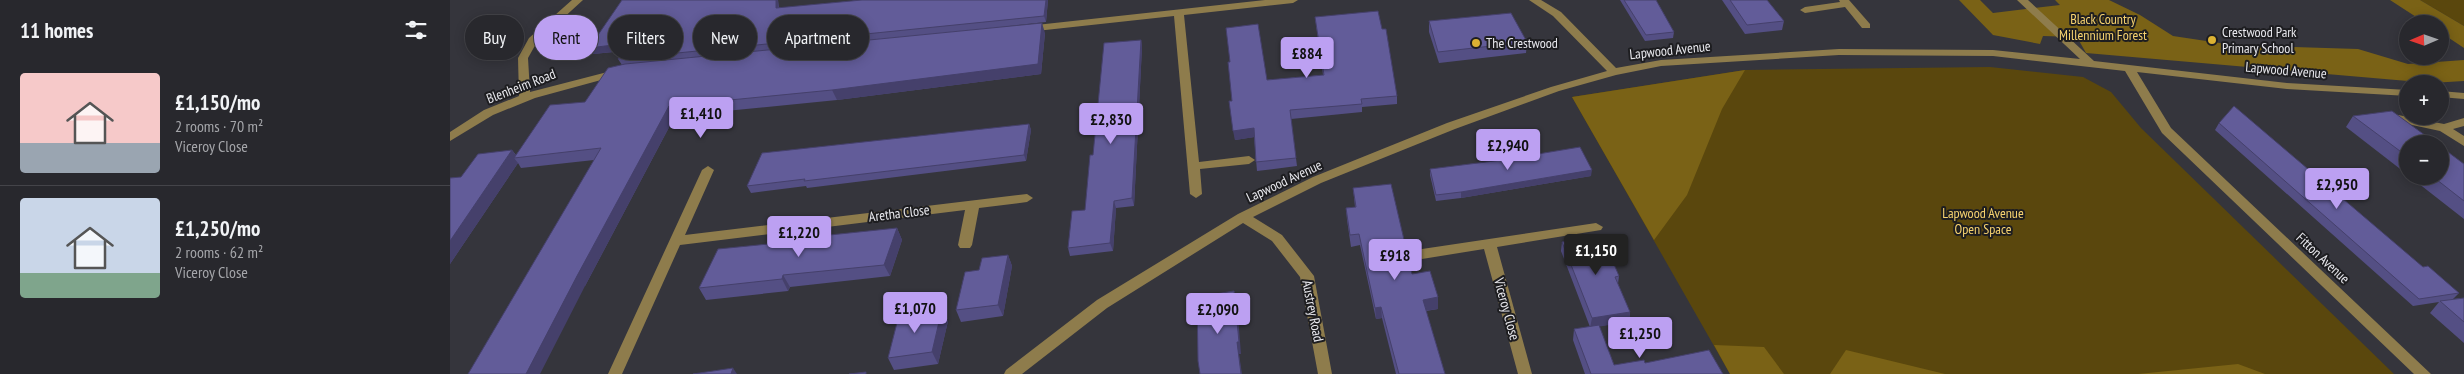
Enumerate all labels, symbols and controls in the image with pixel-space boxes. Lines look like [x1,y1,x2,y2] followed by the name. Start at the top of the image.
[2059,10,2147,44] park label: Black Country Millennium Forest
[465,15,524,60] chip: Buy
[534,15,598,60] chip: Rent
[608,15,683,60] chip: Filters
[693,15,757,60] chip: New
[767,15,869,60] chip: Apartment
[2399,15,2449,65] north arrow
[2399,15,2449,185] map controls
[402,16,430,44] icon: filters
[20,17,93,44] text: 11 homes
[2222,23,2297,57] place label: Crestwood Park Primary School
[1486,34,1558,52] place label: The Crestwood
[2206,34,2218,46] marker: Crestwood Park Primary School
[1277,36,1337,79] pin: £884
[1470,37,1482,49] marker: The Crestwood
[1629,37,1712,63] street label: Lapwood Avenue
[1292,43,1322,63] text: £884
[2245,57,2328,83] street label: Lapwood Avenue
[484,65,558,107] street label: Blenheim Road
[2399,75,2449,125] button: +
[175,89,260,116] text: £1,150/mo
[60,93,120,153] icon: home
[660,96,742,139] pin: £1,410
[1070,102,1152,145] pin: £2,830
[680,103,722,123] text: £1,410
[1090,109,1132,129] text: £2,830
[175,116,263,136] text: 2 rooms · 70 m²
[1467,128,1549,171] pin: £2,940
[1487,135,1529,155] text: £2,940
[2399,135,2449,185] button: −
[175,136,248,156] text: Viceroy Close
[1243,156,1325,206] street label: Lapwood Avenue
[2296,168,2378,210] pin: £2,950
[2316,174,2358,194] text: £2,950
[868,200,931,226] street label: Aretha Close
[1942,204,2024,238] park label: Lapwood Avenue Open Space
[175,215,260,242] text: £1,250/mo
[758,216,840,258] pin: £1,220
[60,218,120,278] icon: home
[778,222,820,242] text: £1,220
[2293,229,2354,287] street label: Fitton Avenue
[1555,234,1637,276] pin: £1,150
[1365,238,1425,281] pin: £918
[1575,240,1617,260] text: £1,150
[175,242,263,262] text: 2 rooms · 62 m²
[1380,245,1410,265] text: £918
[175,262,248,282] text: Viceroy Close
[1490,275,1524,342] street label: Viceroy Close
[1298,279,1328,343] street label: Austrey Road
[874,292,956,334] pin: £1,070
[1177,292,1259,335] pin: £2,090
[894,298,936,318] text: £1,070
[1197,299,1239,319] text: £2,090
[1599,316,1681,359] pin: £1,250
[1619,323,1661,343] text: £1,250

